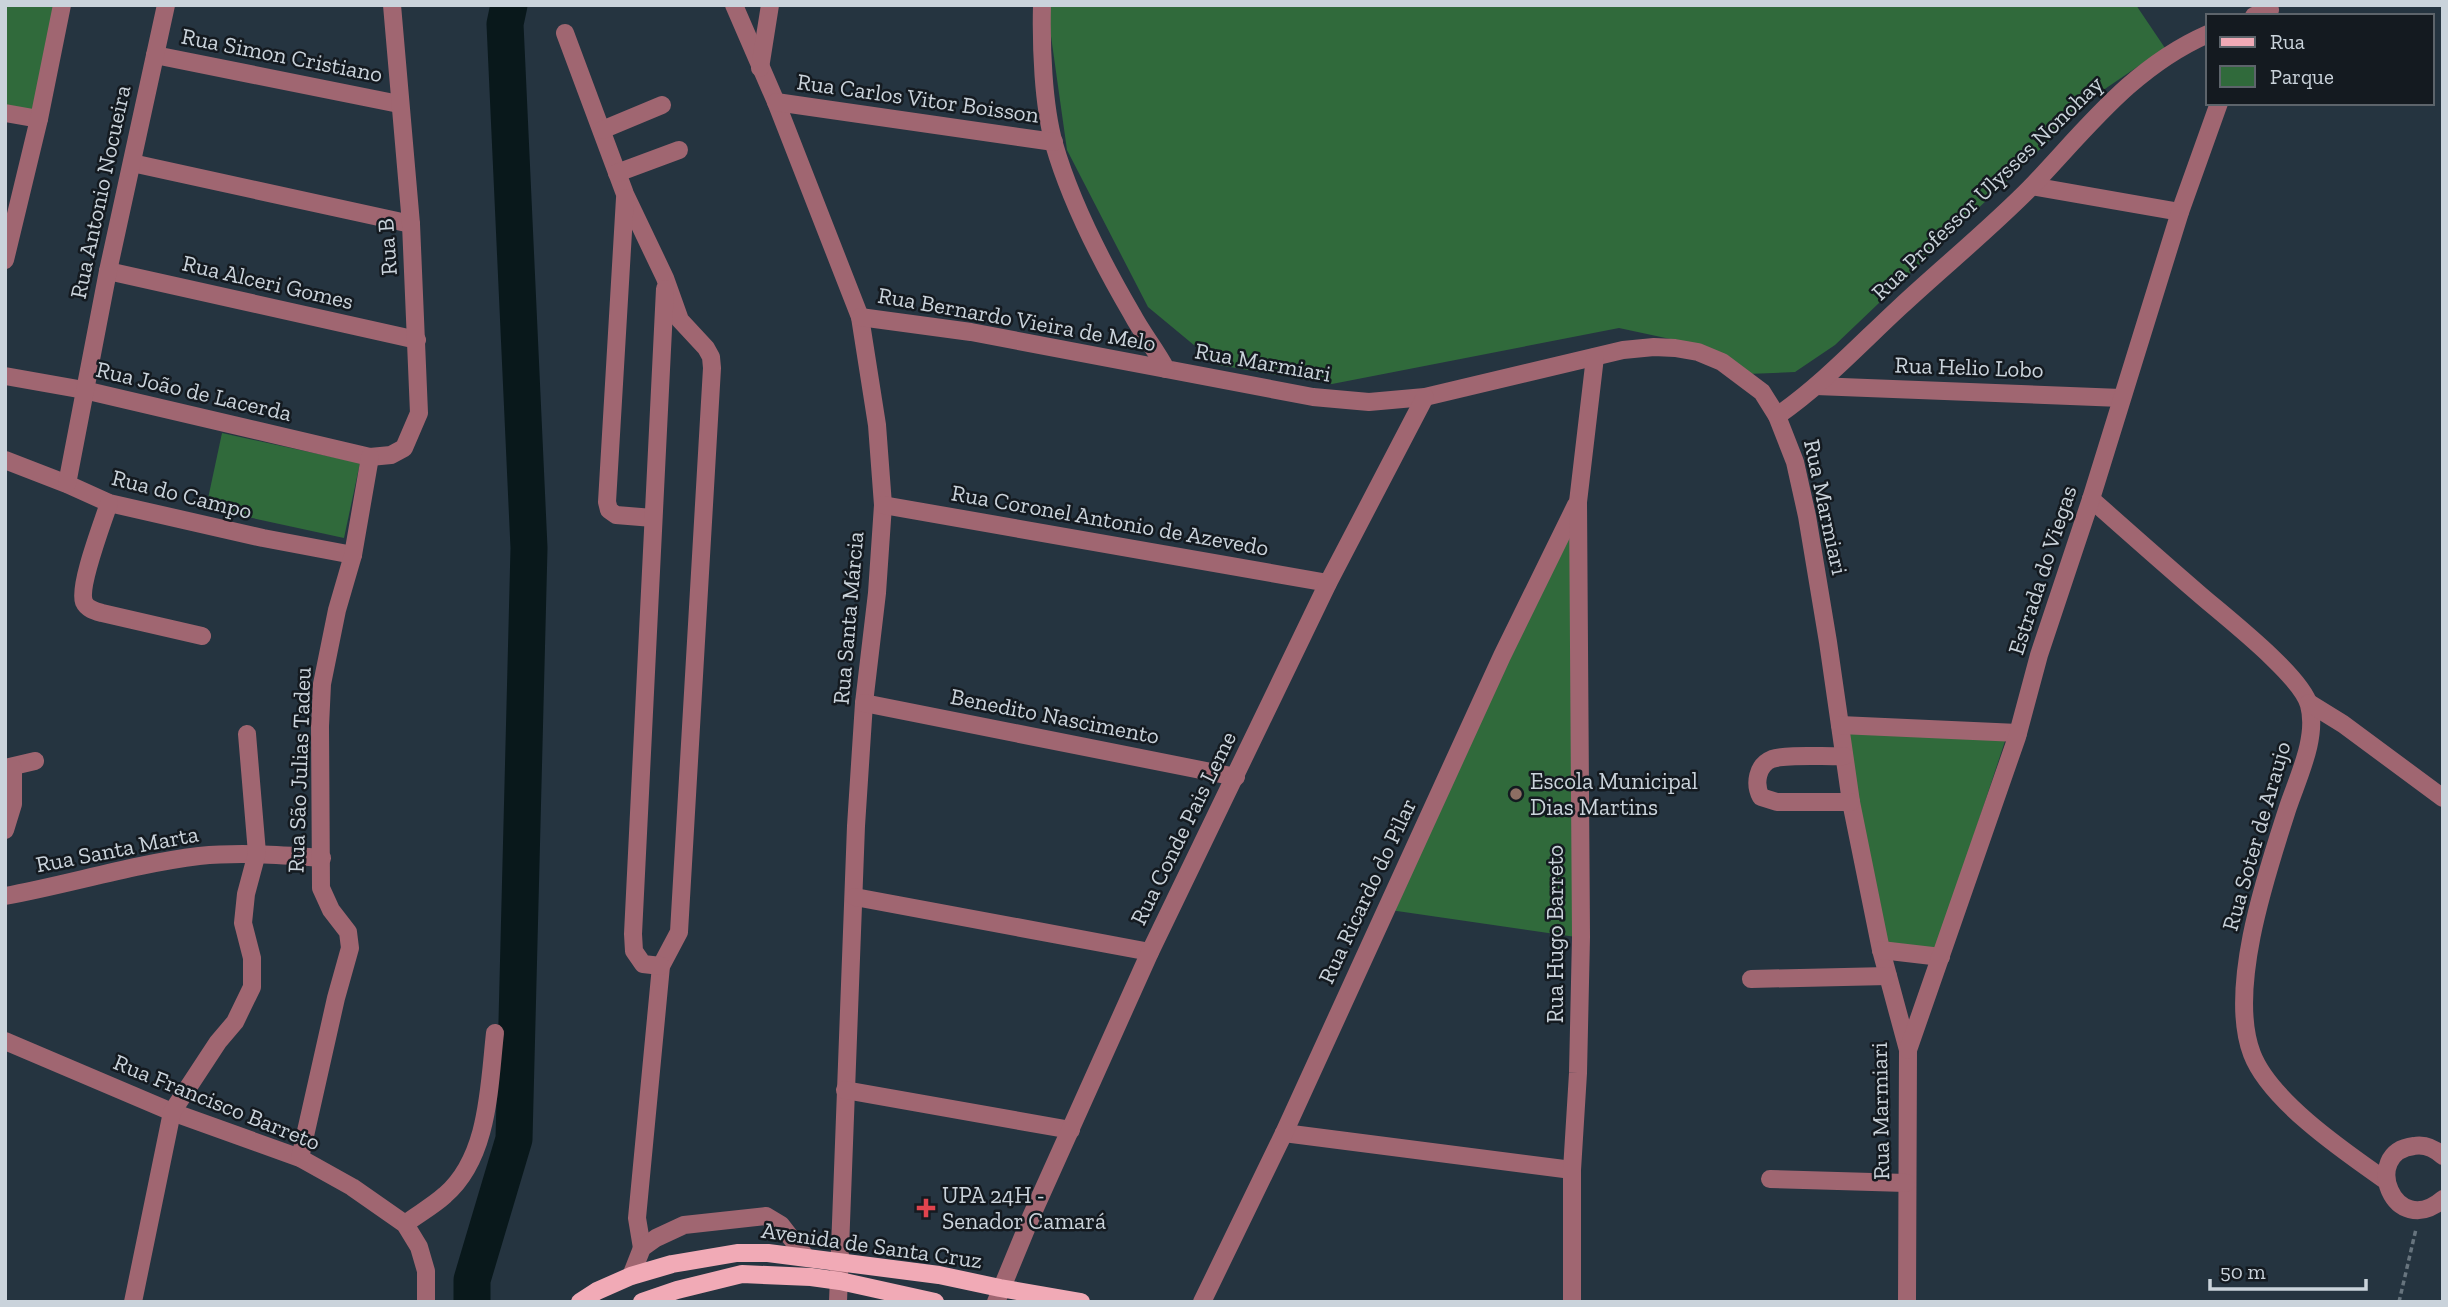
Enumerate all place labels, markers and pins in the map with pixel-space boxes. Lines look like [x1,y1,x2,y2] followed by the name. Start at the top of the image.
[1530,767,1698,821] place label: Escola Municipal Dias Martins
[1508,786,1524,802] marker: Escola Municipal Dias Martins
[942,1181,1106,1235] place label: UPA 24H - Senador Camará
[916,1198,936,1218] marker: UPA 24H - Senador Camará

